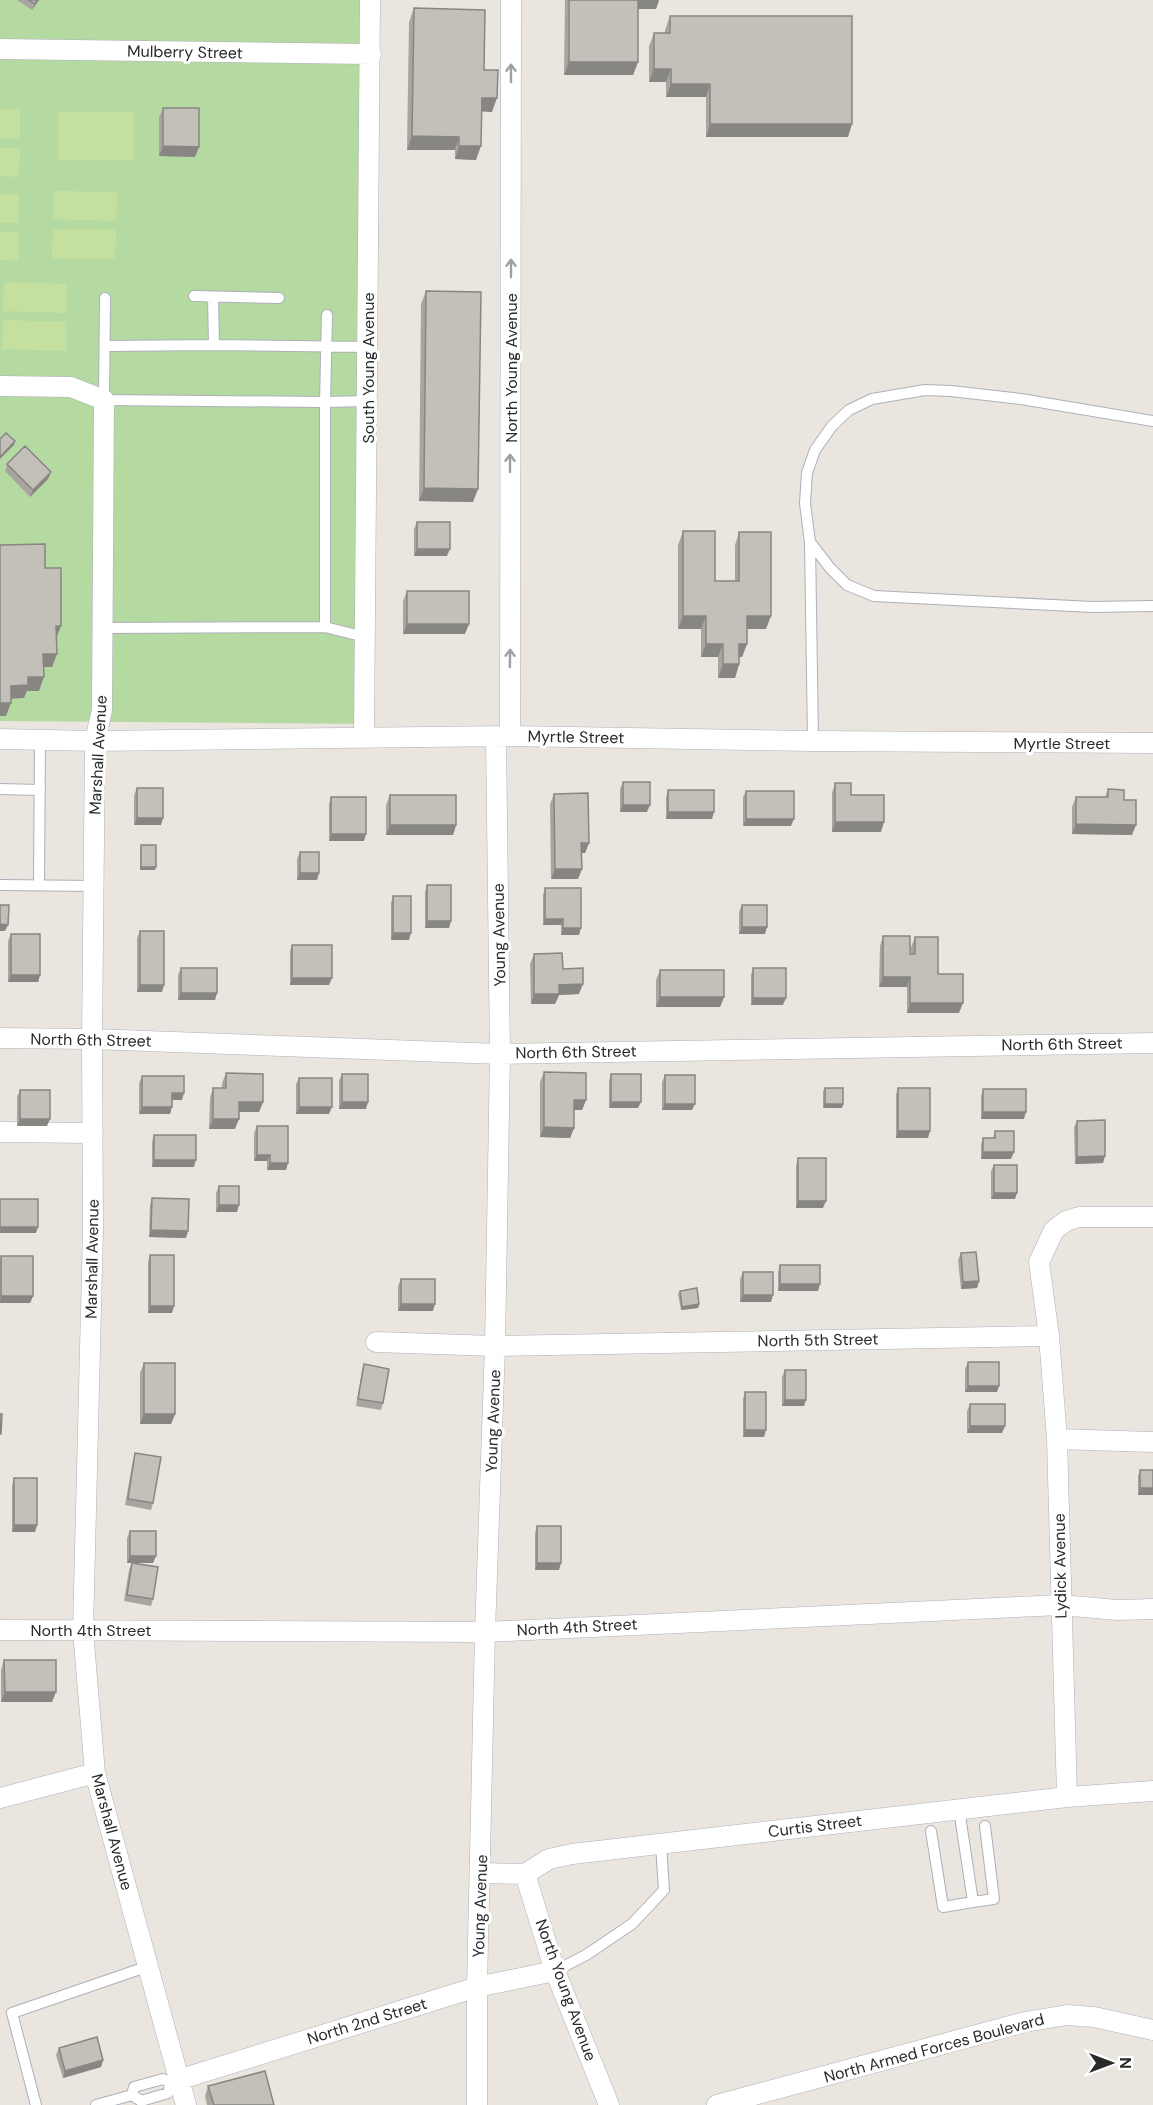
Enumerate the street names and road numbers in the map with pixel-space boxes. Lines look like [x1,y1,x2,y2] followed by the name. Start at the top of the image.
[127,40,243,64] street label: Mulberry Street
[358,293,379,443] street label: South Young Avenue
[501,293,522,443] street label: North Young Avenue
[84,695,112,815] street label: Marshall Avenue
[527,726,625,748] street label: Myrtle Street
[1014,733,1110,754] street label: Myrtle Street
[488,883,510,987] street label: Young Avenue
[30,1028,152,1052] street label: North 6th Street
[1001,1032,1123,1056] street label: North 6th Street
[515,1040,637,1064] street label: North 6th Street
[80,1199,104,1319] street label: Marshall Avenue
[757,1328,879,1352] street label: North 5th Street
[481,1369,505,1473] street label: Young Avenue
[1049,1513,1071,1619] street label: Lydick Avenue
[516,1613,638,1641] street label: North 4th Street
[31,1620,151,1641] street label: North 4th Street
[86,1771,138,1893] street label: Marshall Avenue
[767,1810,863,1842] street label: Curtis Street
[468,1854,492,1958] street label: Young Avenue
[531,1916,601,2064] street label: North Young Avenue
[305,1993,429,2049] street label: North 2nd Street
[822,2008,1046,2088] street label: North Armed Forces Boulevard

